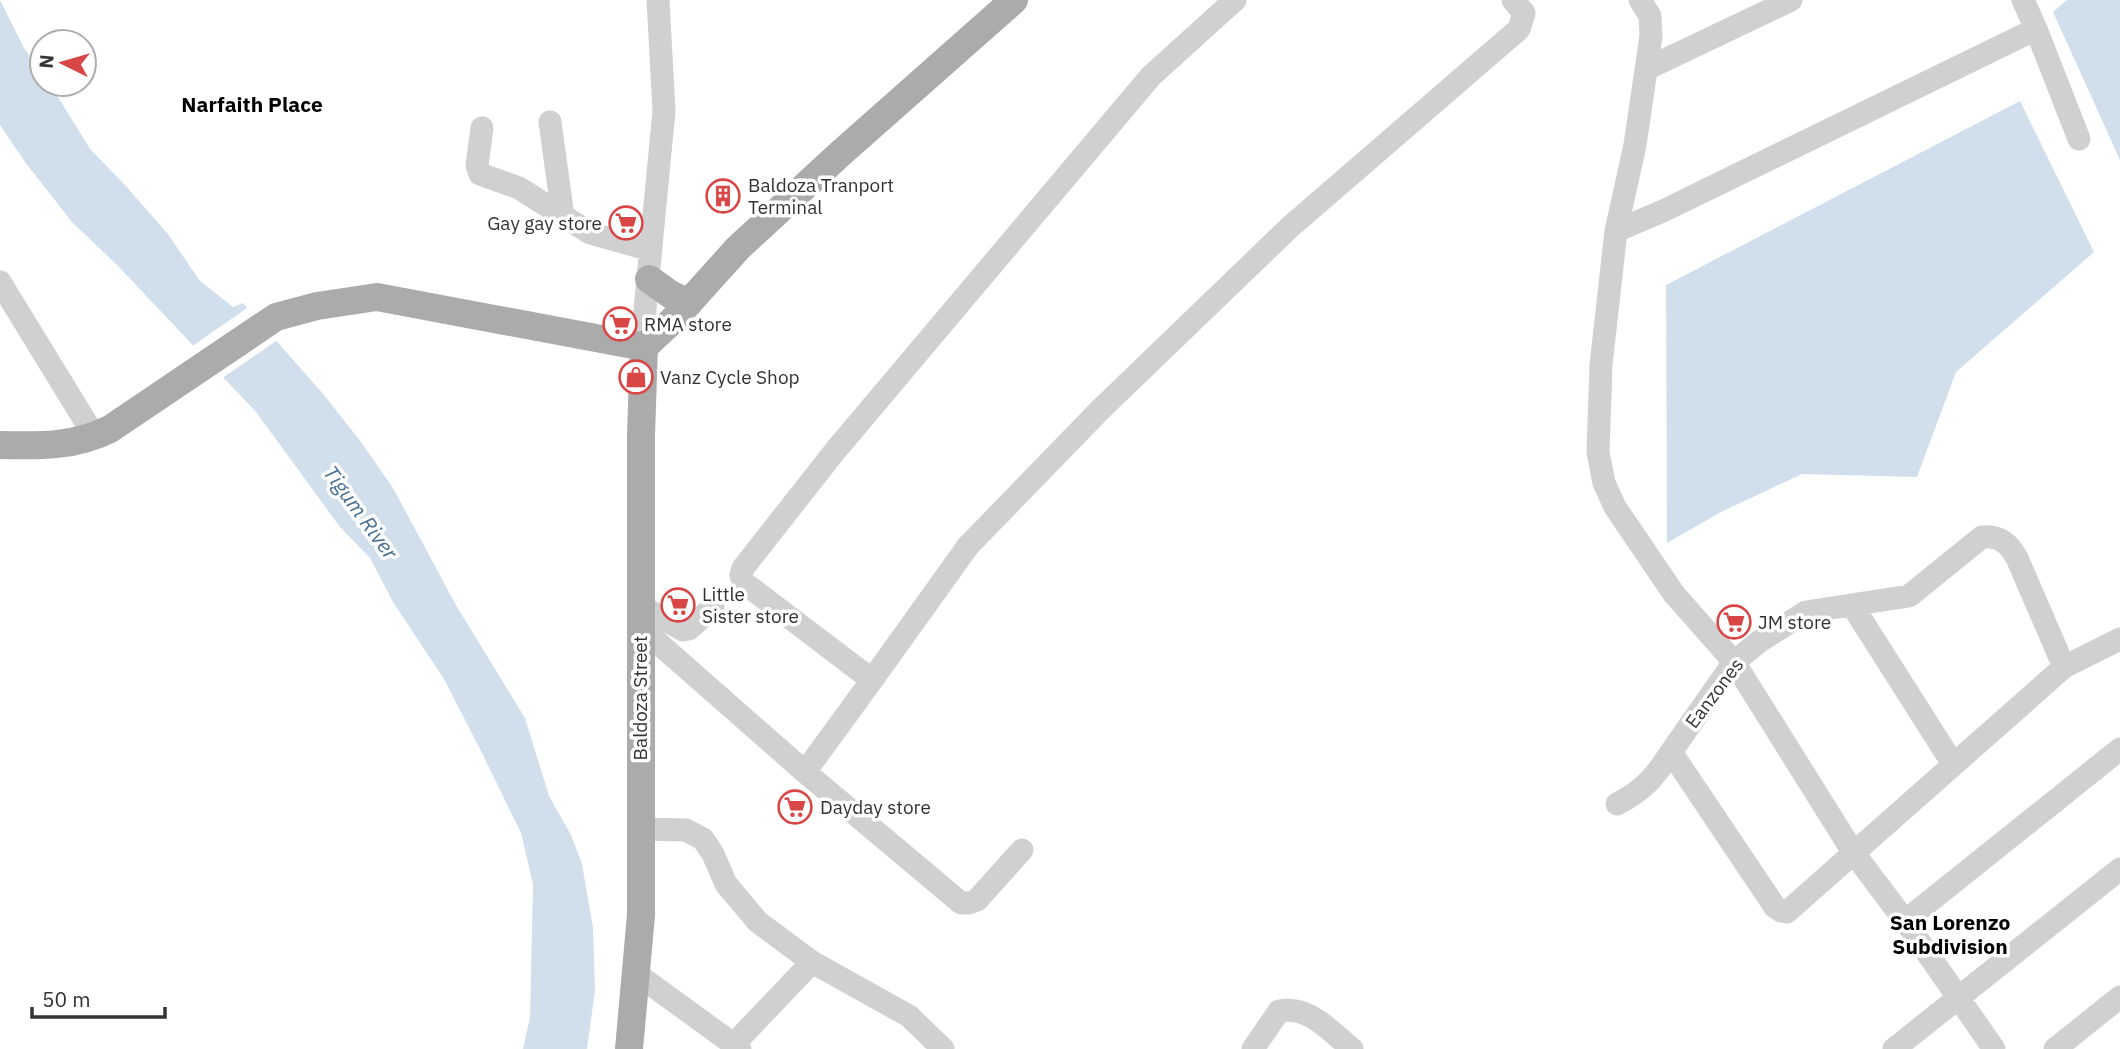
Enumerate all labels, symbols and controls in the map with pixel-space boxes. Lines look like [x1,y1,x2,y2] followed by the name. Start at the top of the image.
[28,28,98,98] north arrow
[34,54,59,69] text: N
[181,90,323,118] district label: Narfaith Place
[748,173,894,219] place label: Baldoza Tranport Terminal
[704,177,742,215] building icon: Baldoza Tranport Terminal
[607,204,645,242] supermarket icon: Gay gay store
[487,211,602,235] place label: Gay gay store
[601,305,639,343] supermarket icon: RMA store
[644,312,732,336] place label: RMA store
[617,358,655,396] shop icon: Vanz Cycle Shop
[660,365,800,389] place label: Vanz Cycle Shop
[318,459,405,566] water label: Tigum River
[702,582,799,628] place label: Little Sister store
[659,586,697,624] supermarket icon: Little Sister store
[1715,603,1753,641] supermarket icon: JM store
[1758,610,1831,634] place label: JM store
[628,636,652,760] street label: Baldoza Street
[1680,653,1748,733] street label: Eanzones
[776,788,814,826] supermarket icon: Dayday store
[820,795,931,819] place label: Dayday store
[1890,908,2010,960] district label: San Lorenzo Subdivision
[32,976,164,1020] scale bar
[42,985,91,1013] text: 50 m

